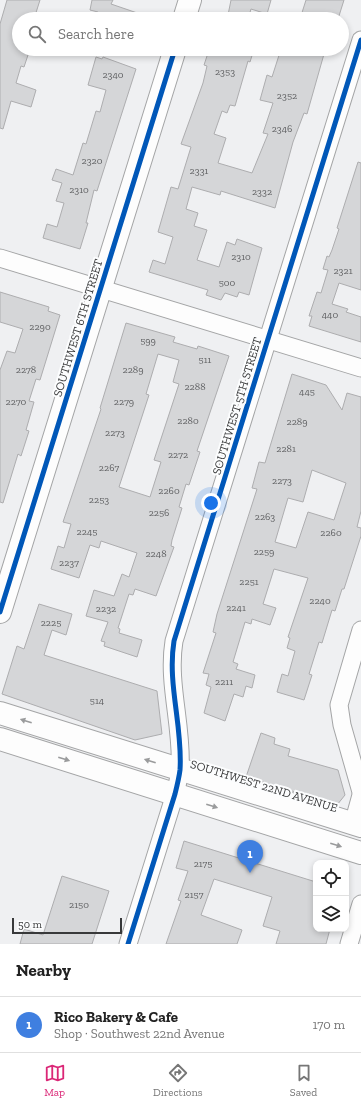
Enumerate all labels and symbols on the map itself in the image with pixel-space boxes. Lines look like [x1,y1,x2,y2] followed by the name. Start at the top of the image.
[215,66,235,78] house number: 2353
[102,69,124,81] house number: 2340
[277,90,297,102] house number: 2352
[272,123,292,135] house number: 2346
[82,155,103,167] house number: 2320
[190,165,209,177] house number: 2331
[69,184,89,196] house number: 2310
[252,186,272,198] house number: 2332
[231,251,251,263] house number: 2310
[50,257,106,398] street label: SOUTHWEST 6TH STREET
[333,265,353,277] house number: 2321
[219,277,236,289] house number: 500
[322,309,339,321] house number: 440
[29,321,51,333] house number: 2290
[140,335,156,347] house number: 599
[209,335,265,476] street label: SOUTHWEST 5TH STREET
[199,354,212,366] house number: 511
[16,364,36,376] house number: 2278
[123,364,144,376] house number: 2289
[184,381,206,393] house number: 2288
[299,386,315,398] house number: 445
[6,396,27,408] house number: 2270
[114,396,134,408] house number: 2279
[177,415,199,427] house number: 2280
[287,416,308,428] house number: 2289
[105,427,125,439] house number: 2273
[276,443,296,455] house number: 2281
[168,449,188,461] house number: 2272
[99,462,119,474] house number: 2267
[272,475,292,487] house number: 2273
[158,485,180,497] house number: 2260
[201,493,221,513] your location
[89,494,109,506] house number: 2253
[149,507,169,519] house number: 2256
[255,511,275,523] house number: 2263
[77,526,97,538] house number: 2245
[320,527,342,539] house number: 2260
[254,546,274,558] house number: 2259
[145,548,167,560] house number: 2248
[59,557,79,569] house number: 2237
[239,576,259,588] house number: 2251
[309,595,331,607] house number: 2240
[226,602,246,614] house number: 2241
[96,603,116,615] house number: 2232
[41,617,61,629] house number: 2225
[215,676,233,688] house number: 2211
[90,695,105,707] house number: 514
[20,718,32,724] one-way arrow
[58,756,70,762] one-way arrow
[189,757,339,815] street label: SOUTHWEST 22ND AVENUE
[144,758,156,764] one-way arrow
[207,803,219,809] one-way arrow
[237,840,263,873] pin: 1
[331,842,343,848] one-way arrow
[194,858,212,870] house number: 2175
[185,889,204,901] house number: 2157
[69,899,89,911] house number: 2150
[12,916,122,935] scale bar

